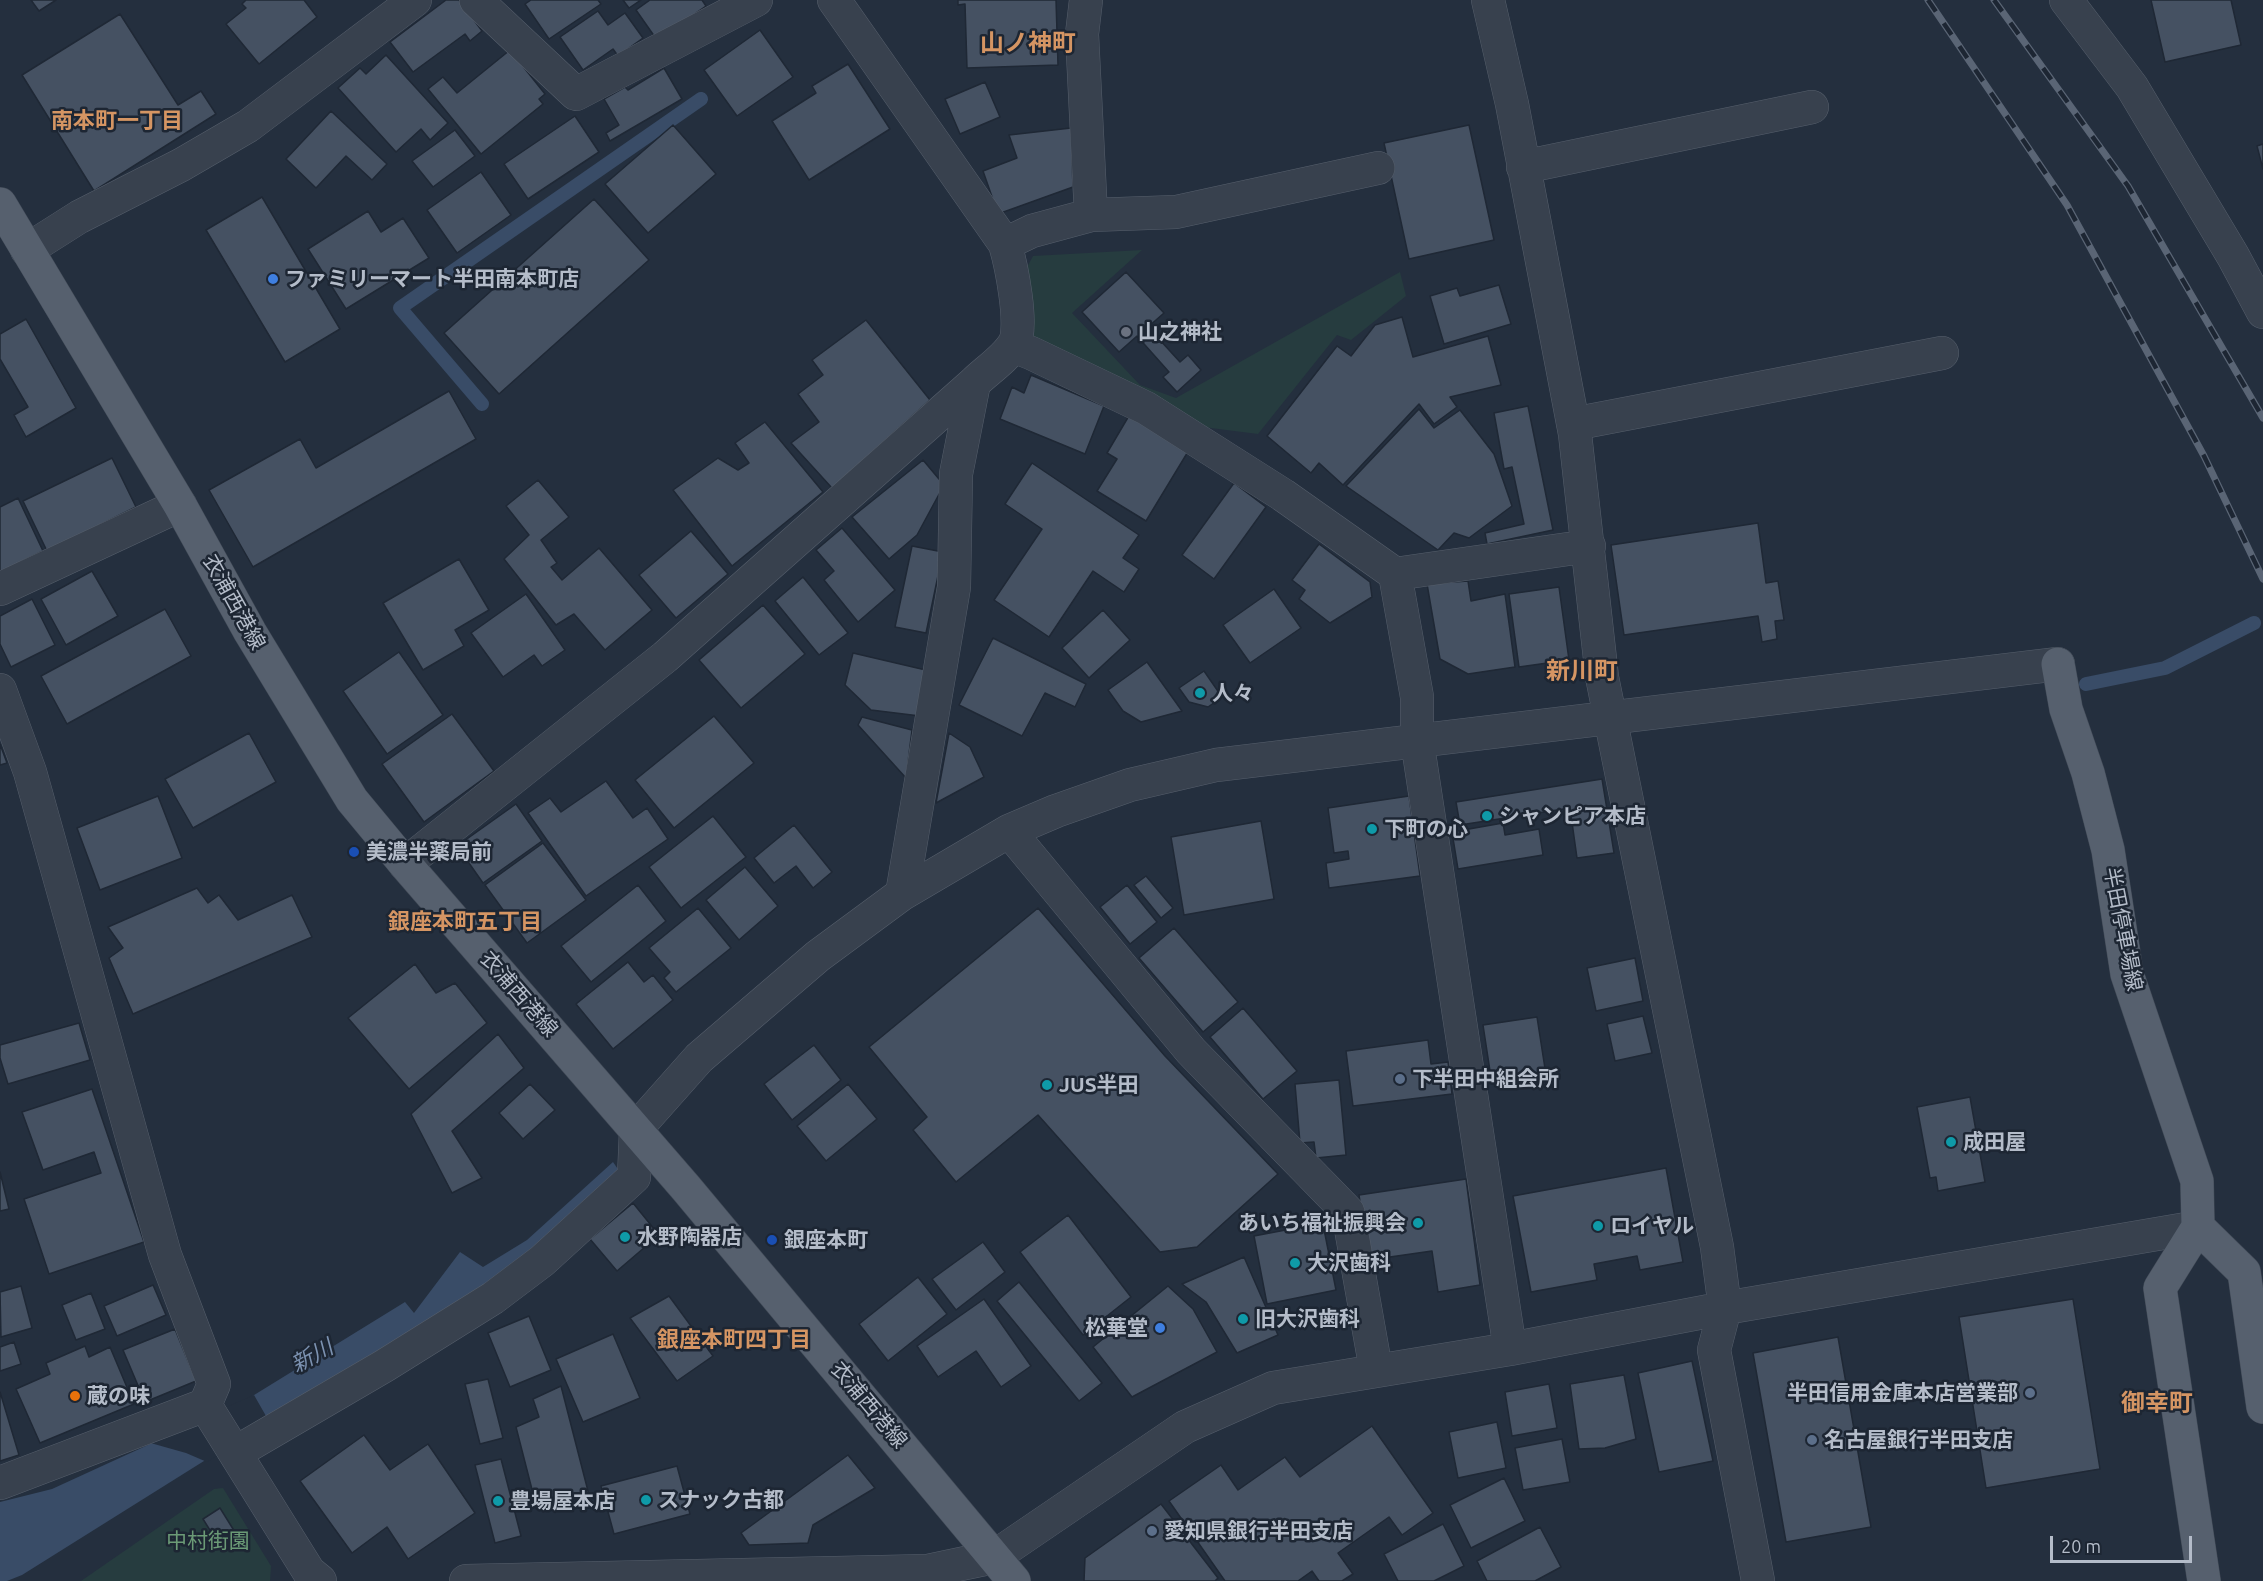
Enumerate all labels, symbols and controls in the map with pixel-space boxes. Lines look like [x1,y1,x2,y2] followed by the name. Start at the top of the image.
[980,29,1076,57] district label: 山ノ神町
[51,108,183,134] district label: 南本町一丁目
[285,266,579,292] place label: ファミリーマート半田南本町店
[266,272,280,286] marker: ファミリーマート半田南本町店
[1138,319,1222,345] place label: 山之神社
[1119,325,1133,339] marker: 山之神社
[198,550,270,654] street label: 衣浦西港線
[1546,657,1618,685] district label: 新川町
[1212,680,1254,706] place label: 人々
[1193,686,1207,700] marker: 人々
[1499,803,1646,829] place label: シャンピア本店
[1480,809,1494,823] marker: シャンピア本店
[1384,816,1468,842] place label: 下町の心
[1365,822,1379,836] marker: 下町の心
[366,839,492,865] place label: 美濃半薬局前
[347,845,361,859] marker: 美濃半薬局前
[2099,865,2147,993] street label: 半田停車場線
[388,909,542,935] district label: 銀座本町五丁目
[475,946,563,1042] street label: 衣浦西港線
[1412,1066,1559,1092] place label: 下半田中組会所
[1059,1072,1139,1098] place label: JUS半田
[1393,1072,1407,1086] marker: 下半田中組会所
[1040,1078,1054,1092] marker: JUS半田
[1963,1129,2026,1155] place label: 成田屋
[1944,1135,1958,1149] marker: 成田屋
[1238,1210,1406,1236] place label: あいち福祉振興会
[1610,1213,1694,1239] place label: ロイヤル
[1411,1216,1425,1230] marker: あいち福祉振興会
[1591,1219,1605,1233] marker: ロイヤル
[637,1224,742,1250] place label: 水野陶器店
[784,1227,868,1253] place label: 銀座本町
[618,1230,632,1244] marker: 水野陶器店
[765,1233,779,1247] marker: 銀座本町
[1307,1250,1391,1276] place label: 大沢歯科
[1288,1256,1302,1270] marker: 大沢歯科
[1255,1306,1360,1332] place label: 旧大沢歯科
[1236,1312,1250,1326] marker: 旧大沢歯科
[1085,1315,1148,1341] place label: 松華堂
[1153,1321,1167,1335] marker: 松華堂
[657,1327,811,1353] district label: 銀座本町四丁目
[286,1334,338,1378] water label: 新川
[826,1357,912,1453] street label: 衣浦西港線
[1787,1380,2018,1406] place label: 半田信用金庫本店営業部
[87,1383,150,1409] place label: 蔵の味
[2023,1386,2037,1400] marker: 半田信用金庫本店営業部
[68,1389,82,1403] marker: 蔵の味
[2121,1389,2193,1417] district label: 御幸町
[1824,1427,2013,1453] place label: 名古屋銀行半田支店
[1805,1433,1819,1447] marker: 名古屋銀行半田支店
[658,1487,784,1513] place label: スナック古都
[510,1488,615,1514] place label: 豊場屋本店
[639,1493,653,1507] marker: スナック古都
[491,1494,505,1508] marker: 豊場屋本店
[1164,1518,1353,1544] place label: 愛知県銀行半田支店
[1145,1524,1159,1538] marker: 愛知県銀行半田支店
[2053,1524,2196,1562] scale bar
[166,1528,250,1554] park label: 中村街園
[2061,1536,2101,1556] text: 20 m

